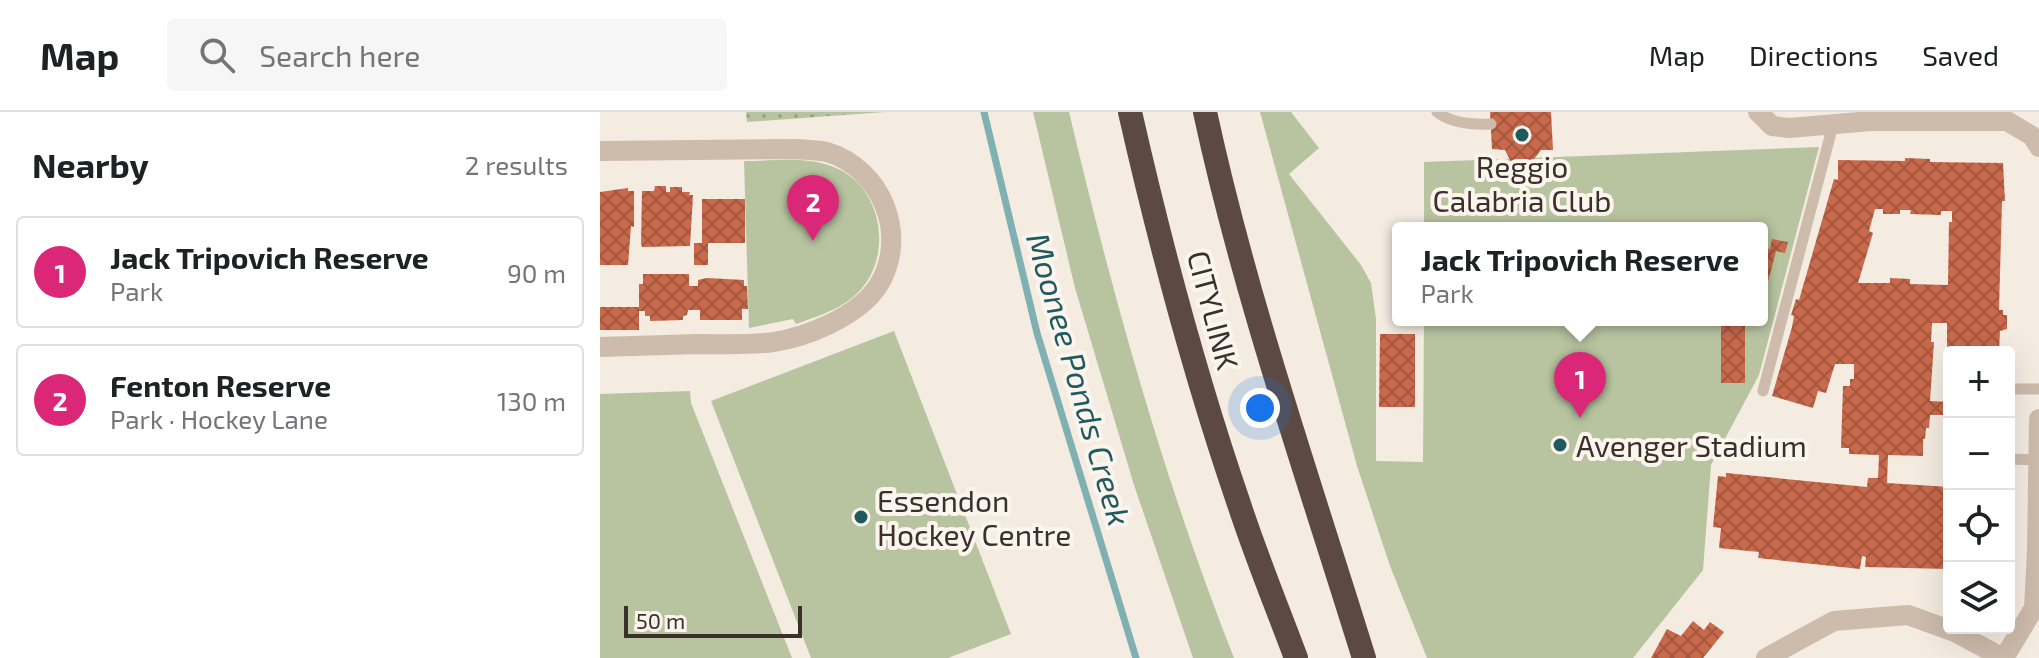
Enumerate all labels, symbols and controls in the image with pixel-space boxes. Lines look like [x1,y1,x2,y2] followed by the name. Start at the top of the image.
[167,19,727,91] search box
[40,32,119,78] text: Map
[195,33,239,77] icon: search
[259,37,420,73] text: Search here
[1649,38,1705,72] text: Map
[1749,38,1878,72] text: Directions
[1922,38,1999,72] text: Saved
[1513,126,1531,144] marker: Reggio Calabria Club
[32,144,149,185] text: Nearby
[1433,148,1611,218] place label: Reggio Calabria Club
[465,149,568,180] text: 2 results
[787,175,839,241] pin: 2
[1392,222,1768,326] popup
[1020,228,1140,530] water label: Moonee Ponds Creek
[110,239,429,275] text: Jack Tripovich Reserve
[1421,241,1739,277] text: Jack Tripovich Reserve
[1181,247,1247,374] street label: CITYLINK
[54,257,66,288] text: 1
[507,257,566,288] text: 90 m
[110,275,163,306] text: Park
[1421,277,1474,308] text: Park
[1943,346,2015,634] map controls
[1943,346,2015,418] button: +
[1554,352,1606,418] pin: 1
[110,367,331,403] text: Fenton Reserve
[52,385,68,416] text: 2
[497,385,566,416] text: 130 m
[1240,388,1280,428] your location
[110,403,328,434] text: Park · Hockey Lane
[1943,418,2015,490] button: −
[1576,427,1807,463] place label: Avenger Stadium
[1551,436,1569,454] marker: Avenger Stadium
[877,482,1071,552] place label: Essendon Hockey Centre
[1943,490,2015,562] button: locate
[852,508,870,526] marker: Essendon Hockey Centre
[1943,562,2015,634] button: layers
[624,602,802,638] scale bar
[636,607,685,633] text: 50 m

